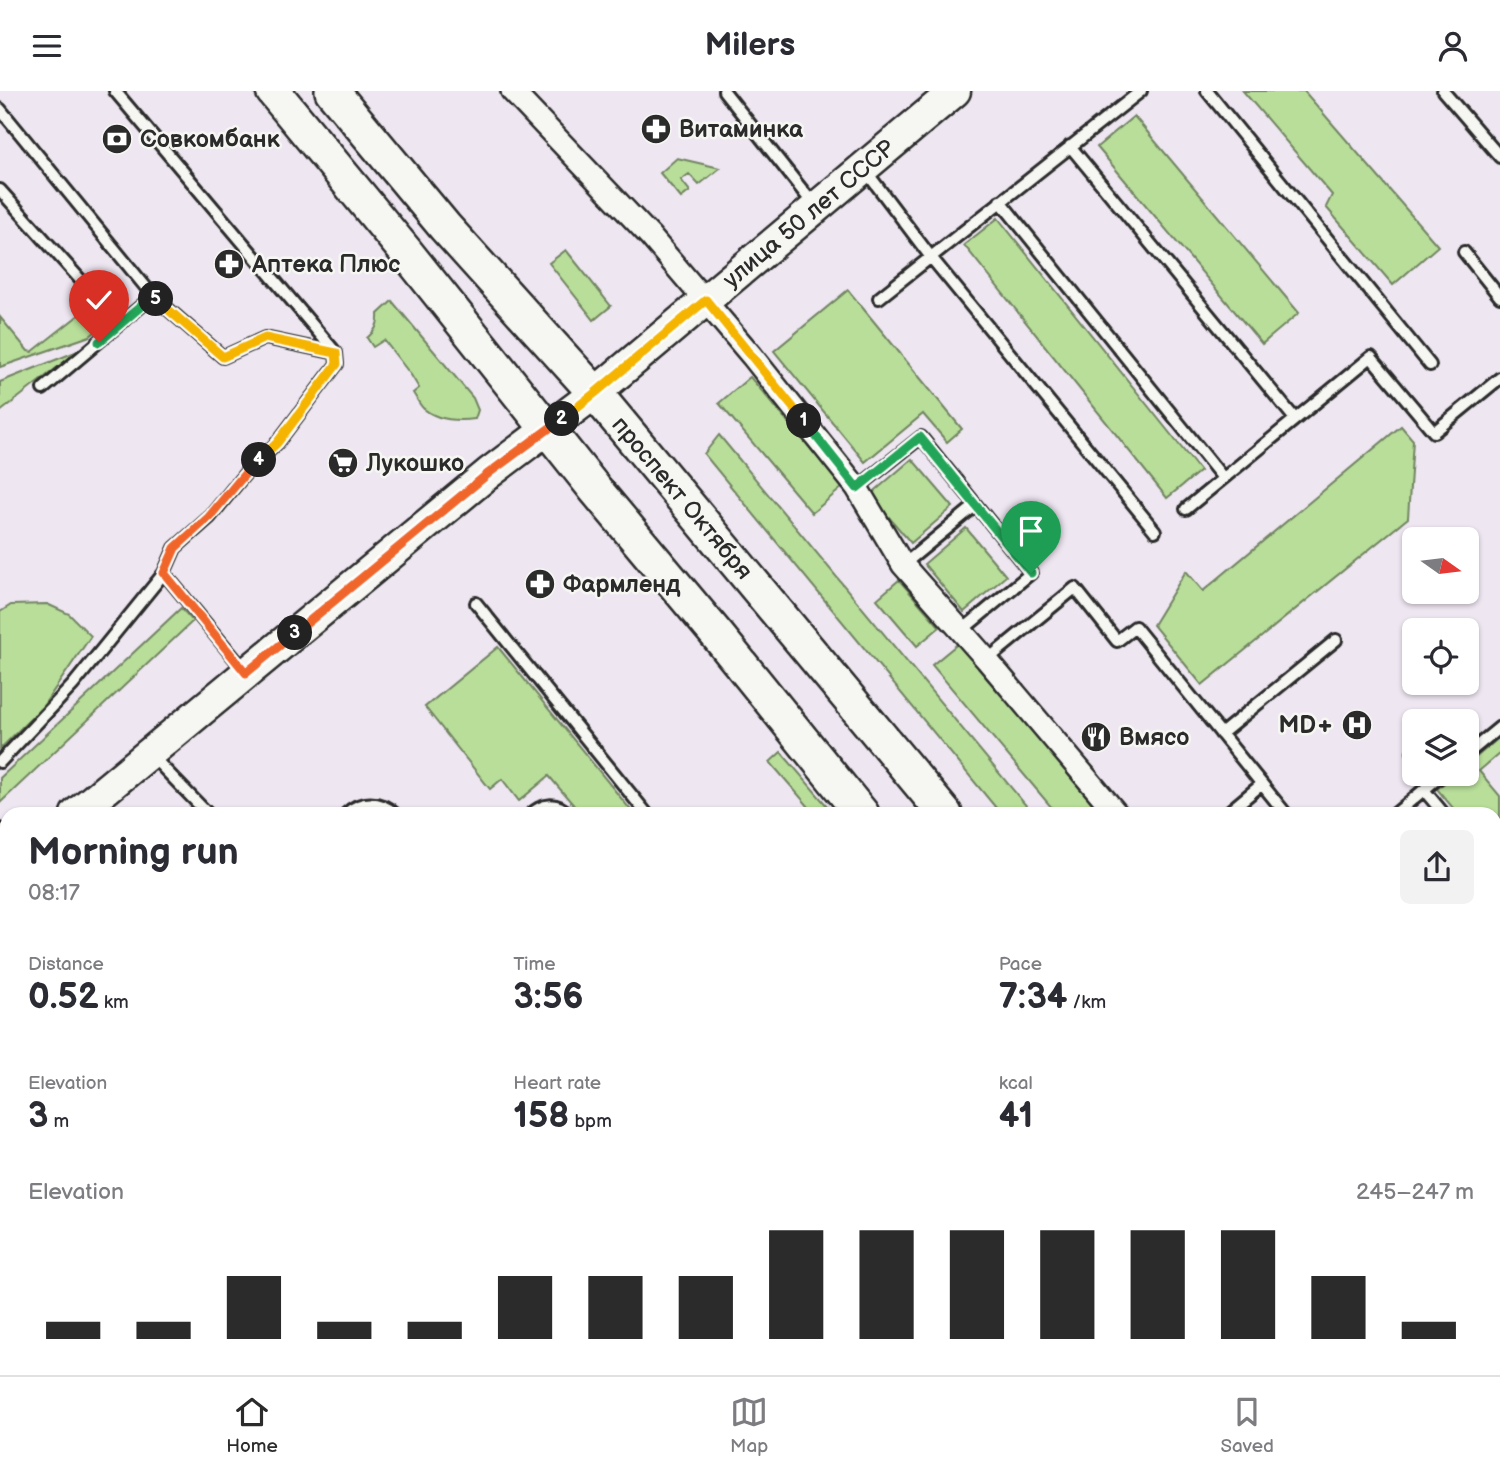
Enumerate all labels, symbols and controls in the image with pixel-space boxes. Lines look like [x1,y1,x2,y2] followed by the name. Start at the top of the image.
[705,26,795,65] text: Milers
[28,27,66,65] icon: menu
[1434,27,1472,65] icon: person
[639,112,673,146] pharmacy icon: Витаминка
[679,115,804,144] place label: Витаминка
[100,122,134,156] bank icon: Совкомбанк
[140,125,281,154] place label: Совкомбанк
[717,134,901,294] street label: улица 50 лет СССР
[212,247,246,281] pharmacy icon: Аптека Плюс
[251,250,400,279] place label: Аптека Плюс
[69,270,129,342] pin
[80,281,118,319] icon: check
[138,281,174,317] pin: 5
[150,287,161,310] text: 5
[544,401,580,437] pin: 2
[786,403,822,439] pin: 1
[556,407,567,430] text: 2
[800,409,808,432] text: 1
[605,411,759,585] street label: проспект Октября
[242,443,276,477] pin: 4
[326,446,360,480] supermarket icon: Лукошко
[253,448,264,471] text: 4
[365,449,464,478] place label: Лукошко
[1001,501,1061,573] pin
[1012,512,1050,550] icon: arrive
[1402,527,1479,604] north arrow
[1402,527,1479,786] map controls
[523,567,557,601] pharmacy icon: Фармленд
[563,570,681,599] place label: Фармленд
[278,615,312,651] pin: 3
[1402,618,1479,695] button: locate
[289,621,300,644] text: 3
[1340,708,1374,742] hospital icon: MD+
[1402,709,1479,786] button: layers
[1278,711,1334,740] place label: MD+
[1079,720,1113,754] restaurant icon: Вмясо
[1119,723,1190,752] place label: Вмясо
[28,830,239,875] text: Morning run
[1400,830,1474,904] button: share
[28,879,80,907] text: 08:17
[28,953,104,976] text: Distance
[513,953,555,976] text: Time
[999,953,1042,976] text: Pace
[28,976,99,1019] text: 0.52
[513,976,584,1019] text: 3:56
[999,976,1067,1019] text: 7:34
[99,991,129,1014] text: km
[1067,991,1106,1014] text: /km
[28,1072,107,1095] text: Elevation
[513,1072,601,1095] text: Heart rate
[999,1072,1033,1095] text: kcal
[28,1095,48,1138] text: 3
[513,1095,569,1138] text: 158
[999,1095,1033,1138] text: 41
[48,1110,69,1133] text: m
[569,1110,612,1133] text: bpm
[28,1178,124,1206] text: Elevation
[1356,1178,1474,1206] text: 245–247 m
[226,1393,278,1458] tab: Home
[730,1393,768,1458] tab: Map
[1221,1393,1274,1458] tab: Saved

